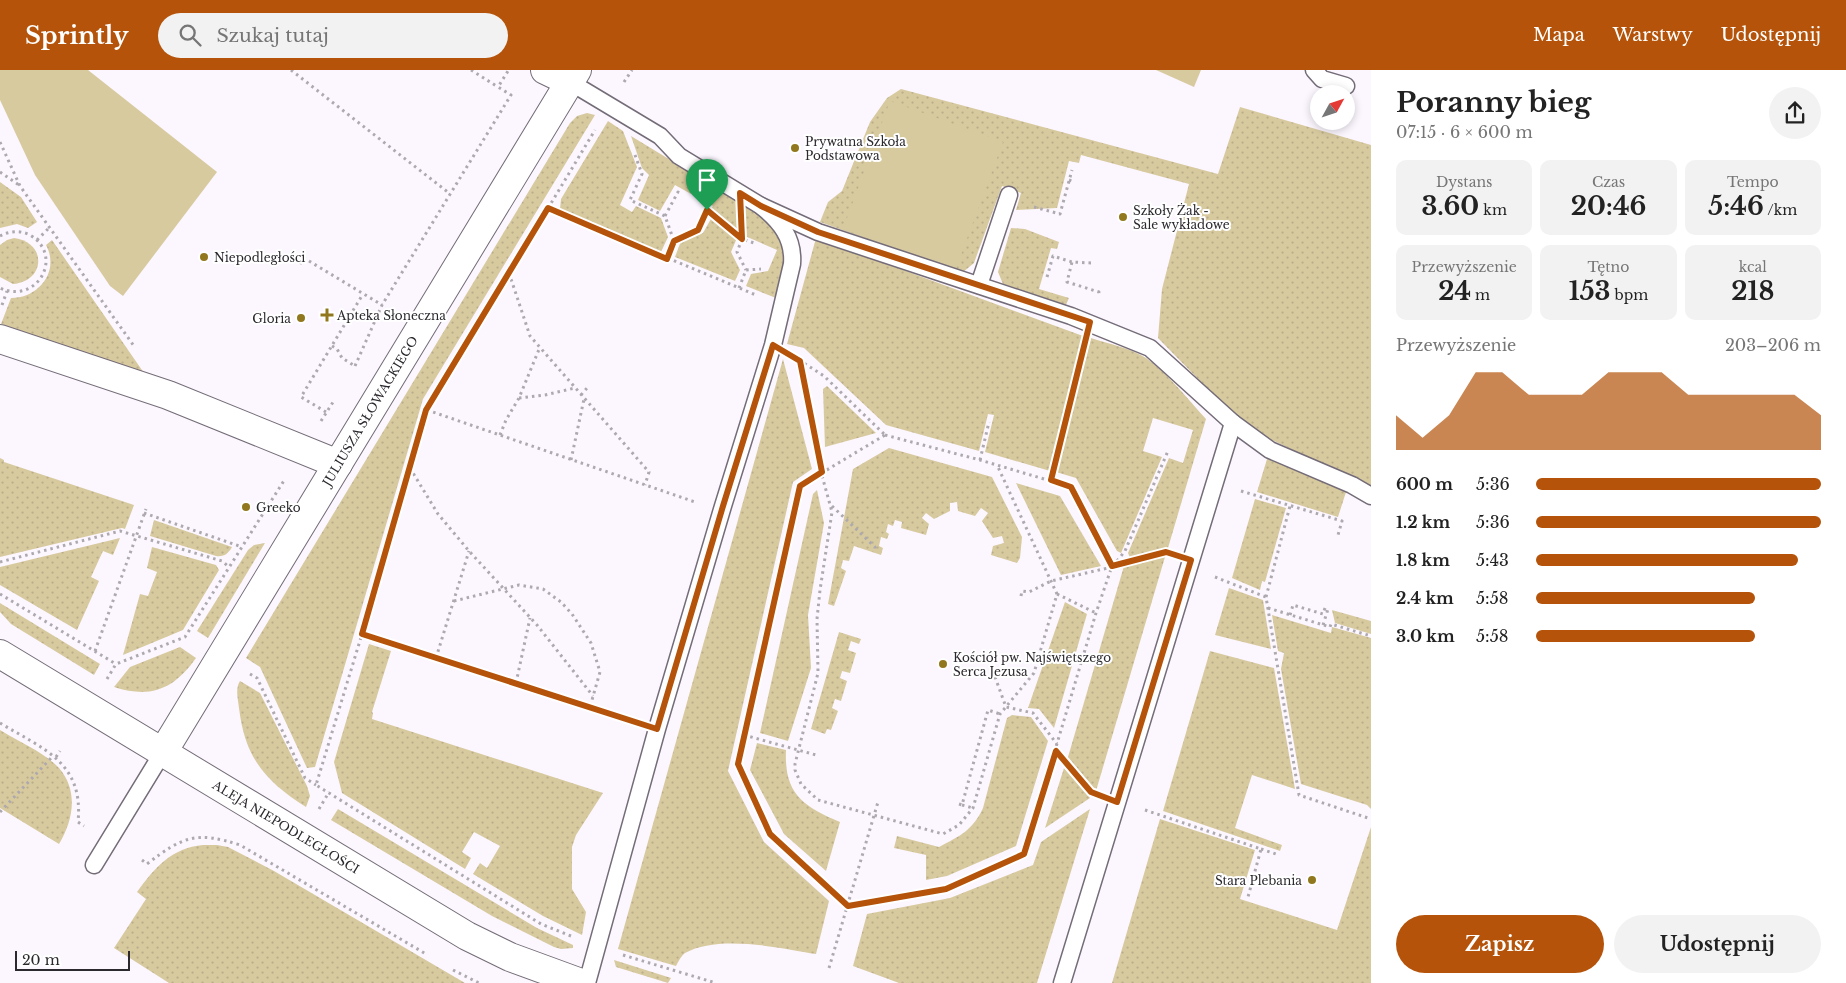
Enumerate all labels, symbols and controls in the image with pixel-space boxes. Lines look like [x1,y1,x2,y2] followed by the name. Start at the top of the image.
[158,13,508,58] search box
[25,21,128,50] text: Sprintly
[176,21,204,49] icon: search
[216,24,329,47] text: Szukaj tutaj
[1533,24,1585,46] text: Mapa
[1613,24,1693,46] text: Warstwy
[1721,24,1821,46] text: Udostępnij
[1310,85,1355,130] north arrow
[1310,85,1355,130] map controls
[1396,85,1591,120] text: Poranny bieg
[1769,87,1821,139] button: share
[1396,122,1533,142] text: 07:15 · 6 × 600 m
[805,134,906,163] place label: Prywatna Szkoła Podstawowa
[789,142,801,154] marker: Prywatna Szkoła Podstawowa
[686,159,728,210] pin
[693,166,721,194] icon: arrive
[1436,173,1492,191] text: Dystans
[1592,173,1625,191] text: Czas
[1727,173,1779,191] text: Tempo
[1421,191,1479,222] text: 3.60
[1571,191,1646,222] text: 20:46
[1708,191,1764,222] text: 5:46
[1479,201,1507,219] text: km
[1764,201,1797,219] text: /km
[1133,202,1230,232] place label: Szkoły Żak - Sale wykładowe
[1117,211,1129,223] marker: Szkoły Żak - Sale wykładowe
[214,250,305,265] place label: Niepodległości
[198,251,210,263] marker: Niepodległości
[1412,258,1517,276] text: Przewyższenie
[1588,258,1629,276] text: Tętno
[1739,258,1767,276] text: kcal
[1438,276,1471,307] text: 24
[1569,276,1610,307] text: 153
[1731,276,1774,307] text: 218
[1471,286,1490,304] text: m
[1610,286,1648,304] text: bpm
[336,308,446,323] place label: Apteka Słoneczna
[321,309,333,321] marker: Apteka Słoneczna
[252,311,291,326] place label: Gloria
[295,312,307,324] marker: Gloria
[318,333,421,490] street label: JULIUSZA SŁOWACKIEGO
[1396,335,1516,355] text: Przewyższenie
[1725,335,1821,355] text: 203–206 m
[1396,474,1453,494] text: 600 m
[1476,474,1510,494] text: 5:36
[256,500,301,515] place label: Greeko
[240,501,252,513] marker: Greeko
[1396,512,1450,532] text: 1.2 km
[1476,512,1510,532] text: 5:36
[1396,550,1450,570] text: 1.8 km
[1476,550,1509,570] text: 5:43
[1396,588,1454,608] text: 2.4 km
[1476,588,1508,608] text: 5:58
[1396,626,1455,646] text: 3.0 km
[1476,626,1508,646] text: 5:58
[953,650,1111,679] place label: Kościół pw. Najświętszego Serca Jezusa
[937,658,949,670] marker: Kościół pw. Najświętszego Serca Jezusa
[209,776,362,877] street label: ALEJA NIEPODLEGŁOŚCI
[1215,873,1302,888] place label: Stara Plebania
[1306,874,1318,886] marker: Stara Plebania
[1396,915,1604,973] button: Zapisz
[1614,915,1821,973] button: Udostępnij
[15,948,130,971] scale bar
[22,951,60,969] text: 20 m

